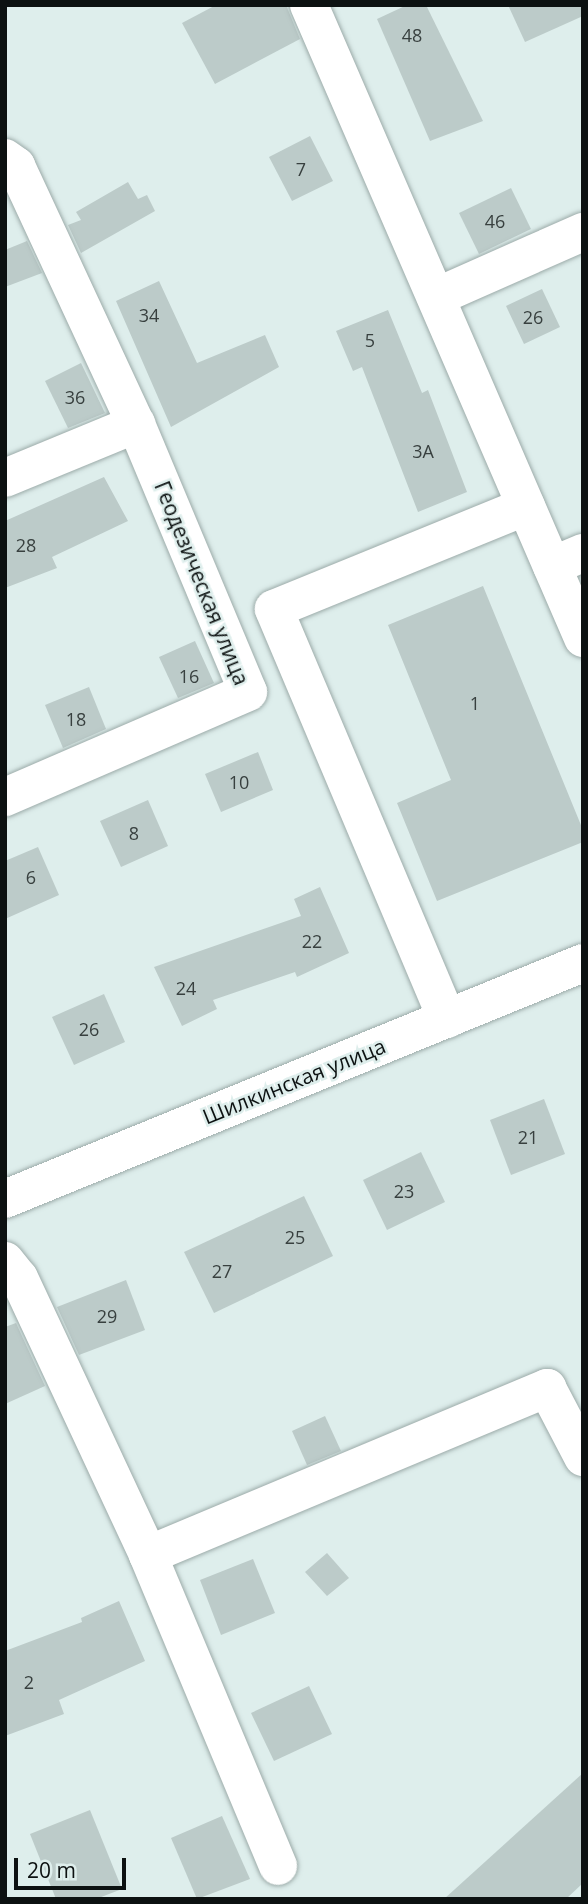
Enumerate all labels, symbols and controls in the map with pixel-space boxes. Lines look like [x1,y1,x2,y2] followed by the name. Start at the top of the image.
[402,24,422,46] house number: 48
[296,158,306,180] house number: 7
[485,210,505,232] house number: 46
[139,304,159,326] house number: 34
[523,306,543,328] house number: 26
[365,329,375,351] house number: 5
[65,386,85,408] house number: 36
[412,440,434,462] house number: 3А
[150,477,254,689] street label: Геодезическая улица
[16,534,36,556] house number: 28
[179,665,199,687] house number: 16
[470,692,480,714] house number: 1
[66,708,86,730] house number: 18
[229,771,249,793] house number: 10
[129,822,139,844] house number: 8
[26,866,36,888] house number: 6
[302,930,322,952] house number: 22
[176,977,196,999] house number: 24
[79,1018,99,1040] house number: 26
[199,1033,389,1129] street label: Шилкинская улица
[518,1126,538,1148] house number: 21
[394,1180,414,1202] house number: 23
[285,1226,305,1248] house number: 25
[212,1260,232,1282] house number: 27
[97,1305,117,1327] house number: 29
[24,1671,34,1693] house number: 2
[18,1844,130,1888] scale bar
[27,1856,76,1884] text: 20 m

